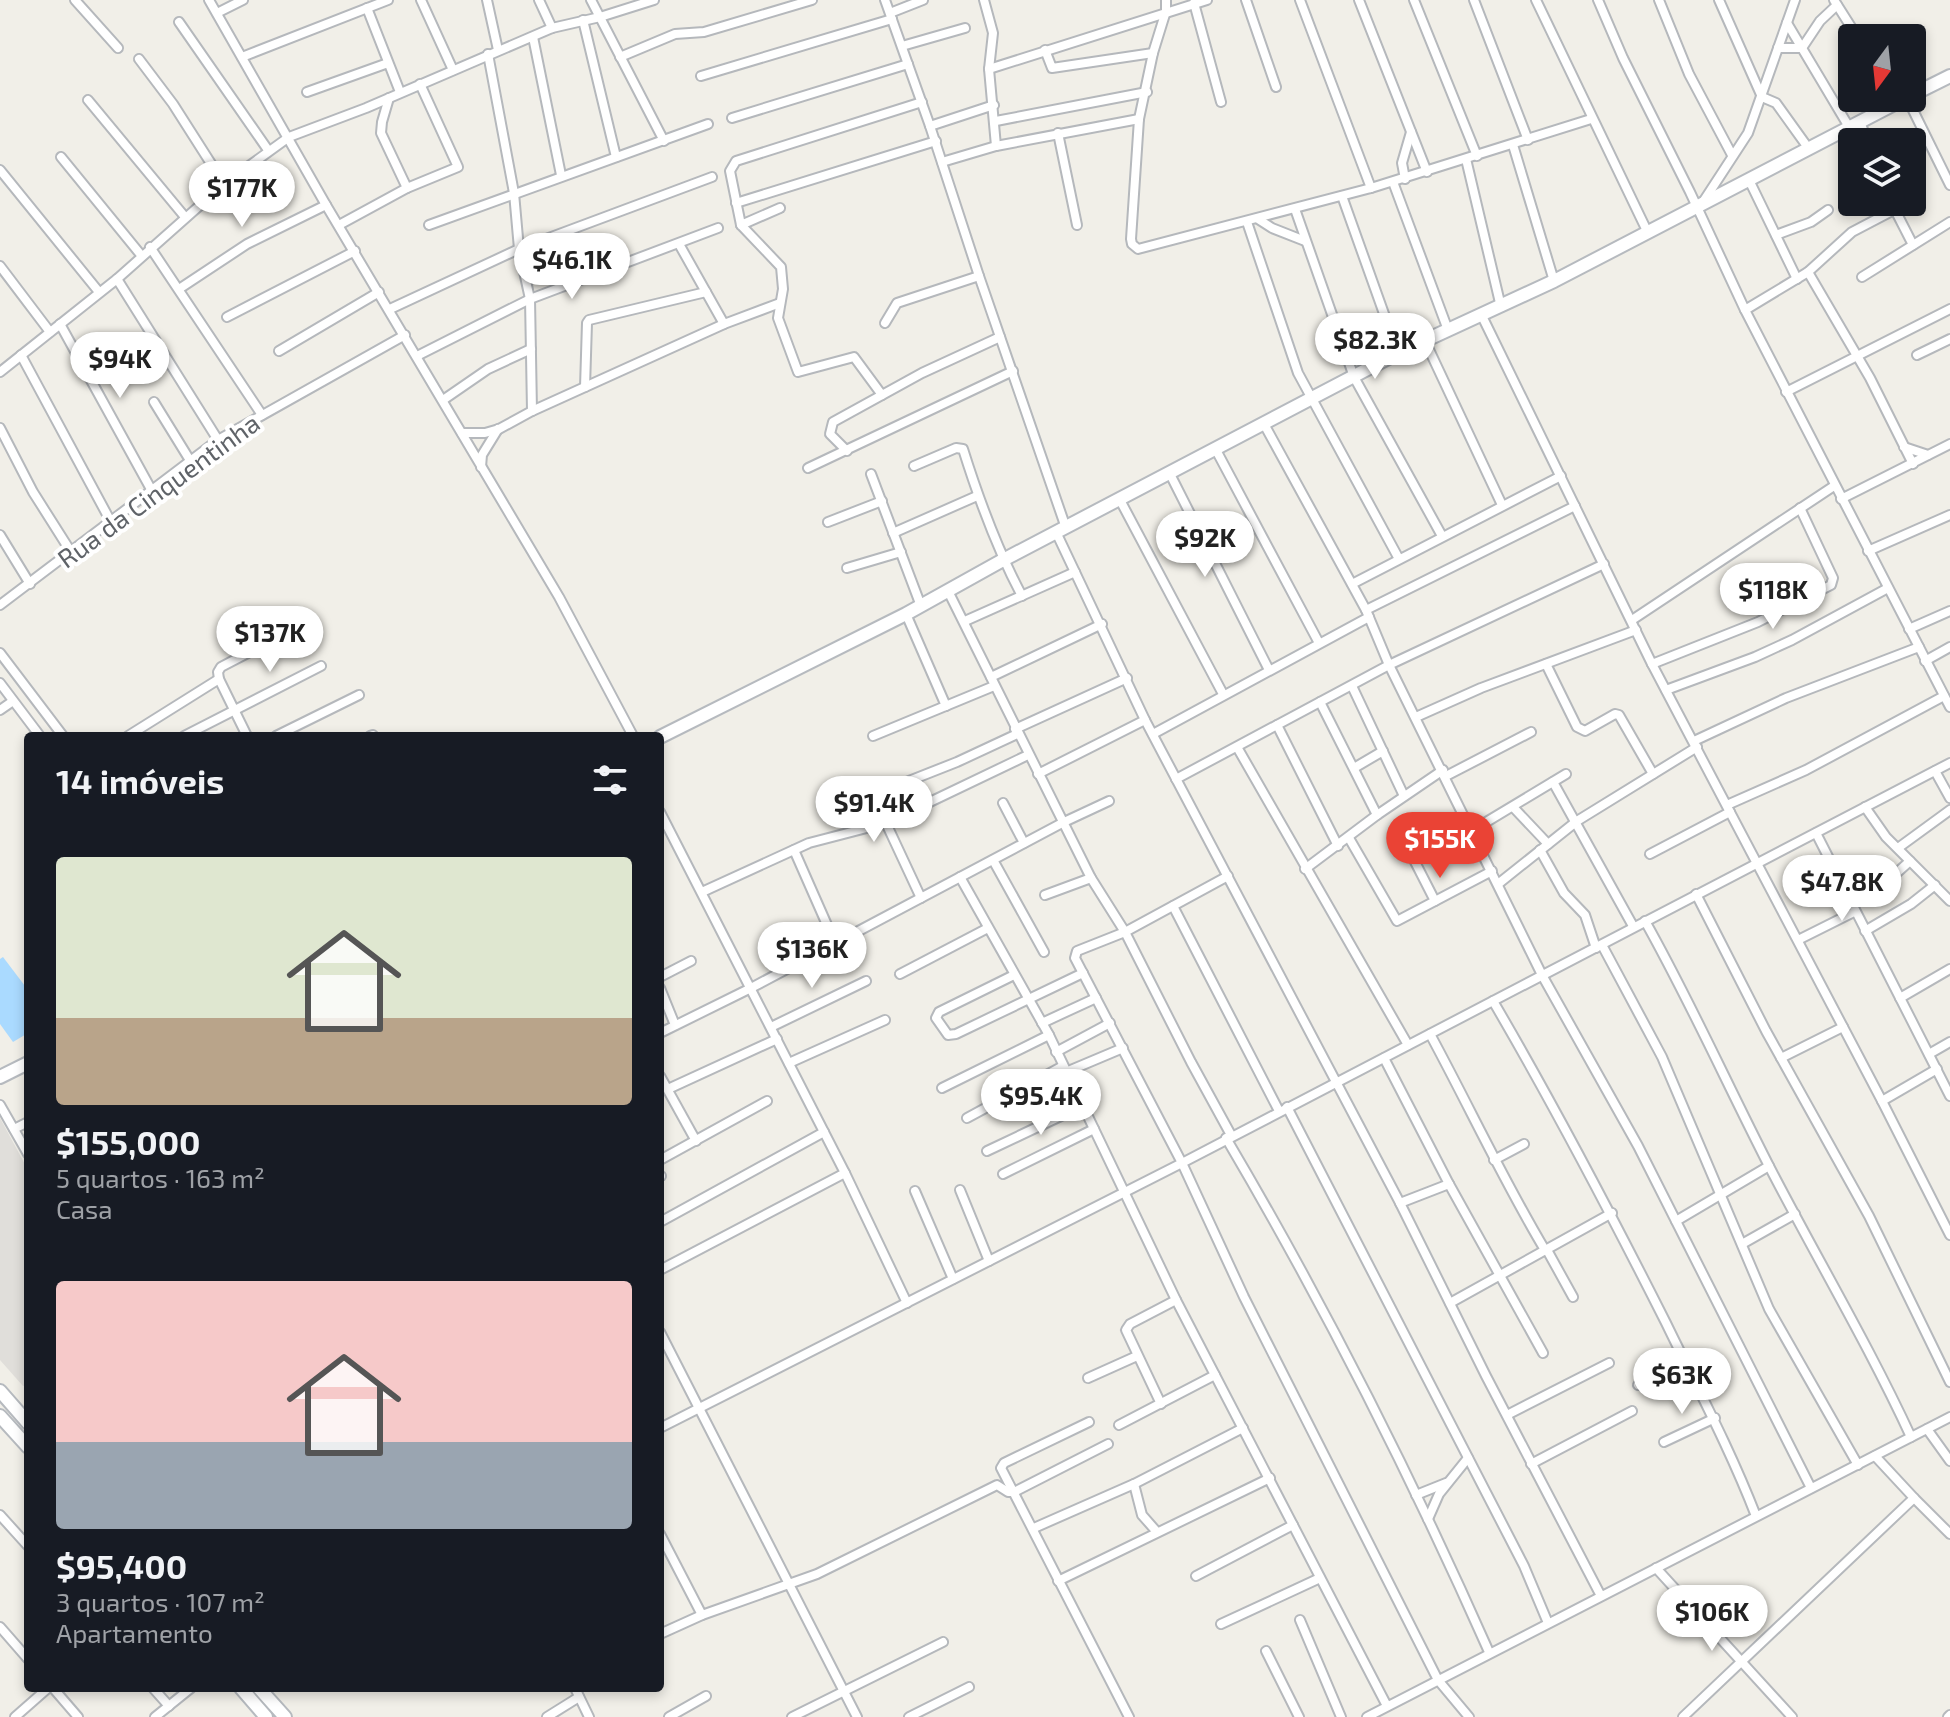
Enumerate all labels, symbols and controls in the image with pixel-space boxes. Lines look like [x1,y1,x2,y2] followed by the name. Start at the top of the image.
[1838,24,1926,112] north arrow
[1838,24,1926,216] map controls
[1838,128,1926,216] button: layers
[186,161,298,229] pin: $177K
[207,171,277,202] text: $177K
[507,233,637,301] pin: $46.1K
[532,243,612,274] text: $46.1K
[1310,313,1440,381] pin: $82.3K
[1333,323,1417,354] text: $82.3K
[73,332,167,400] pin: $94K
[88,342,152,373] text: $94K
[51,406,265,574] street label: Rua da Cinquentinha
[1158,511,1252,579] pin: $92K
[1174,521,1236,552] text: $92K
[1717,563,1829,631] pin: $118K
[1738,573,1808,604] text: $118K
[214,606,326,674] pin: $137K
[234,616,306,647] text: $137K
[588,758,632,802] icon: filters
[56,760,224,801] text: 14 imóveis
[809,776,939,844] pin: $91.4K
[834,786,914,817] text: $91.4K
[1384,812,1496,880] pin: $155K
[1404,822,1476,853] text: $155K
[1777,855,1907,923] pin: $47.8K
[1800,865,1884,896] text: $47.8K
[272,909,416,1053] icon: home
[756,922,868,990] pin: $136K
[776,932,848,963] text: $136K
[976,1069,1106,1137] pin: $95.4K
[999,1079,1083,1110] text: $95.4K
[56,1121,201,1162] text: $155,000
[56,1162,265,1193] text: 5 quartos · 163 m²
[56,1193,113,1224] text: Casa
[272,1333,416,1477] icon: home
[1635,1348,1729,1416] pin: $63K
[1651,1358,1713,1389] text: $63K
[56,1545,187,1586] text: $95,400
[1656,1585,1768,1653] pin: $106K
[56,1586,265,1617] text: 3 quartos · 107 m²
[1675,1595,1749,1626] text: $106K
[56,1617,213,1648] text: Apartamento

